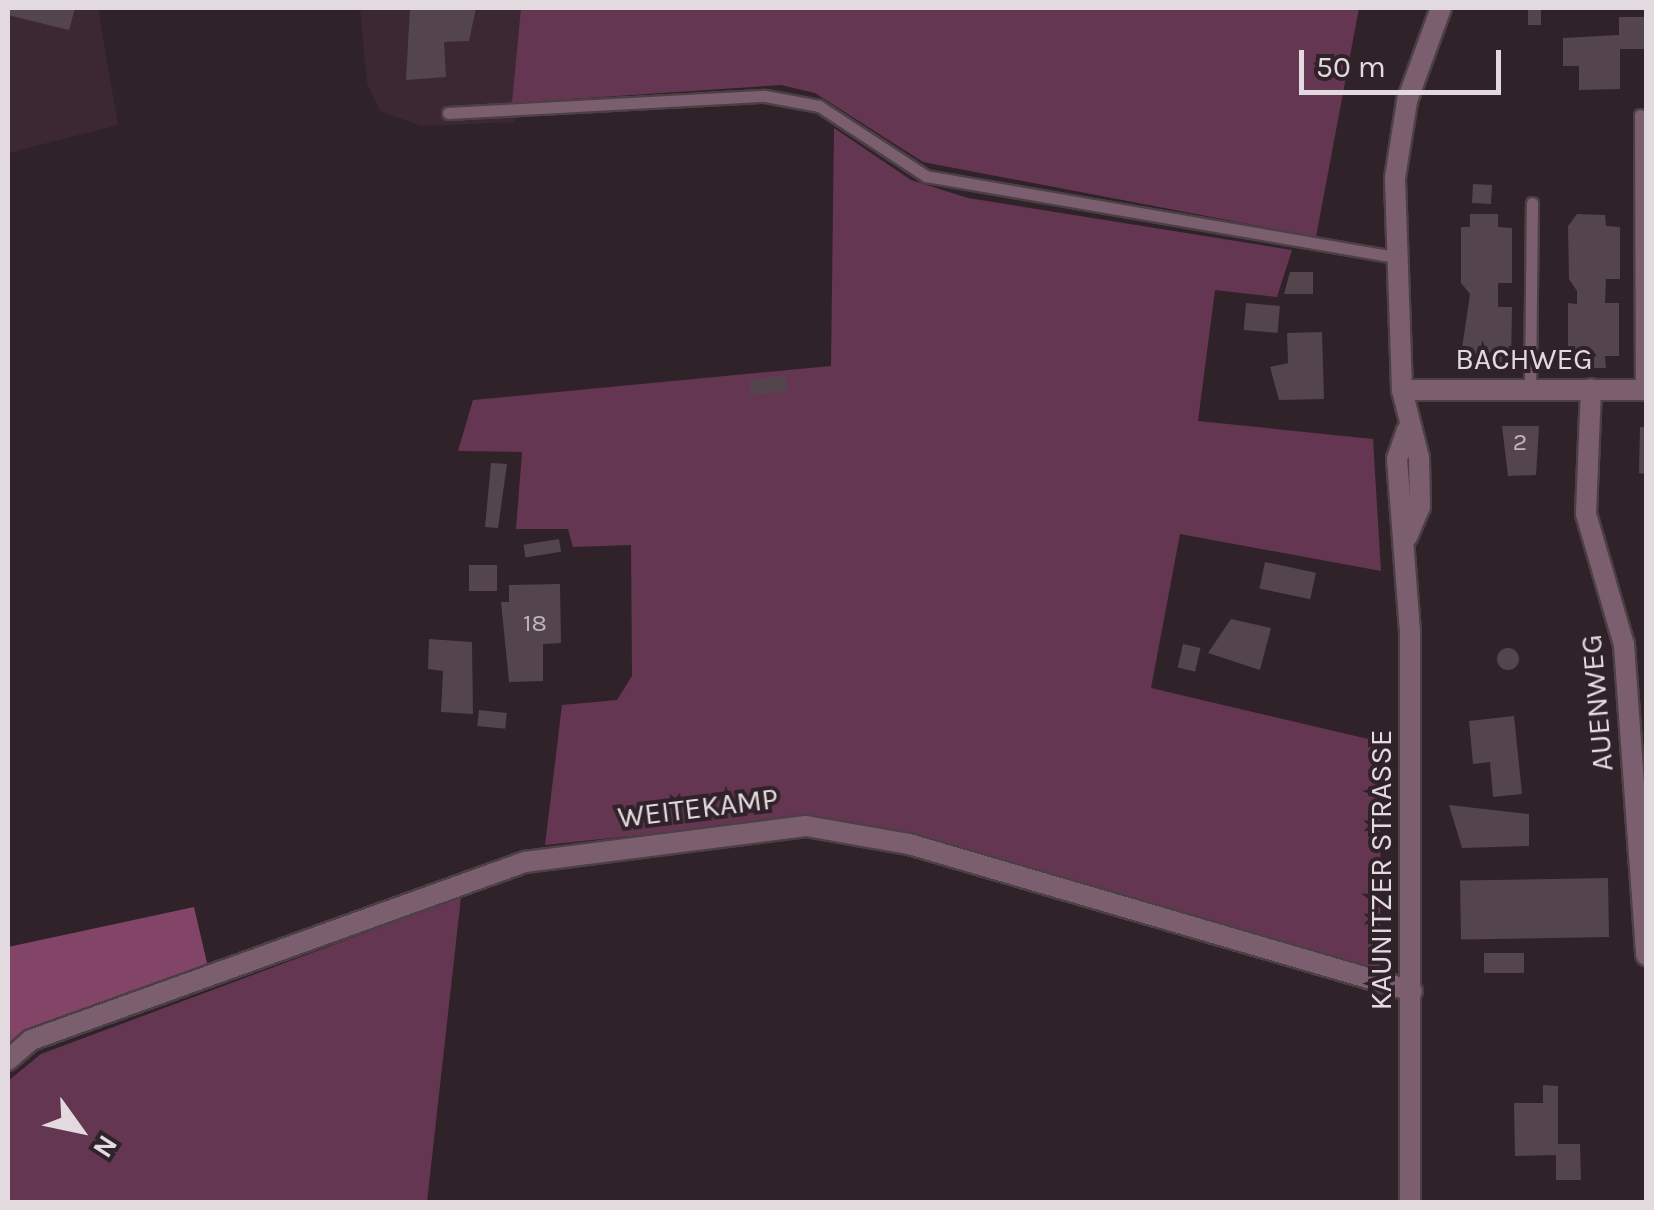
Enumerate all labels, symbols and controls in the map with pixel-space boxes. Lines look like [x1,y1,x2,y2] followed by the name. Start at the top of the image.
[1304,30,1506,92] scale bar
[1316,49,1386,85] text: 50 m
[1455,341,1593,377] street label: BACHWEG
[1513,427,1527,457] house number: 2
[523,608,547,638] house number: 18
[1573,633,1621,773] street label: AUENWEG
[1363,730,1399,1010] street label: KAUNITZER STRASSE
[616,780,780,836] street label: WEITEKAMP
[30,1080,130,1180] north arrow
[86,1129,125,1164] text: N

